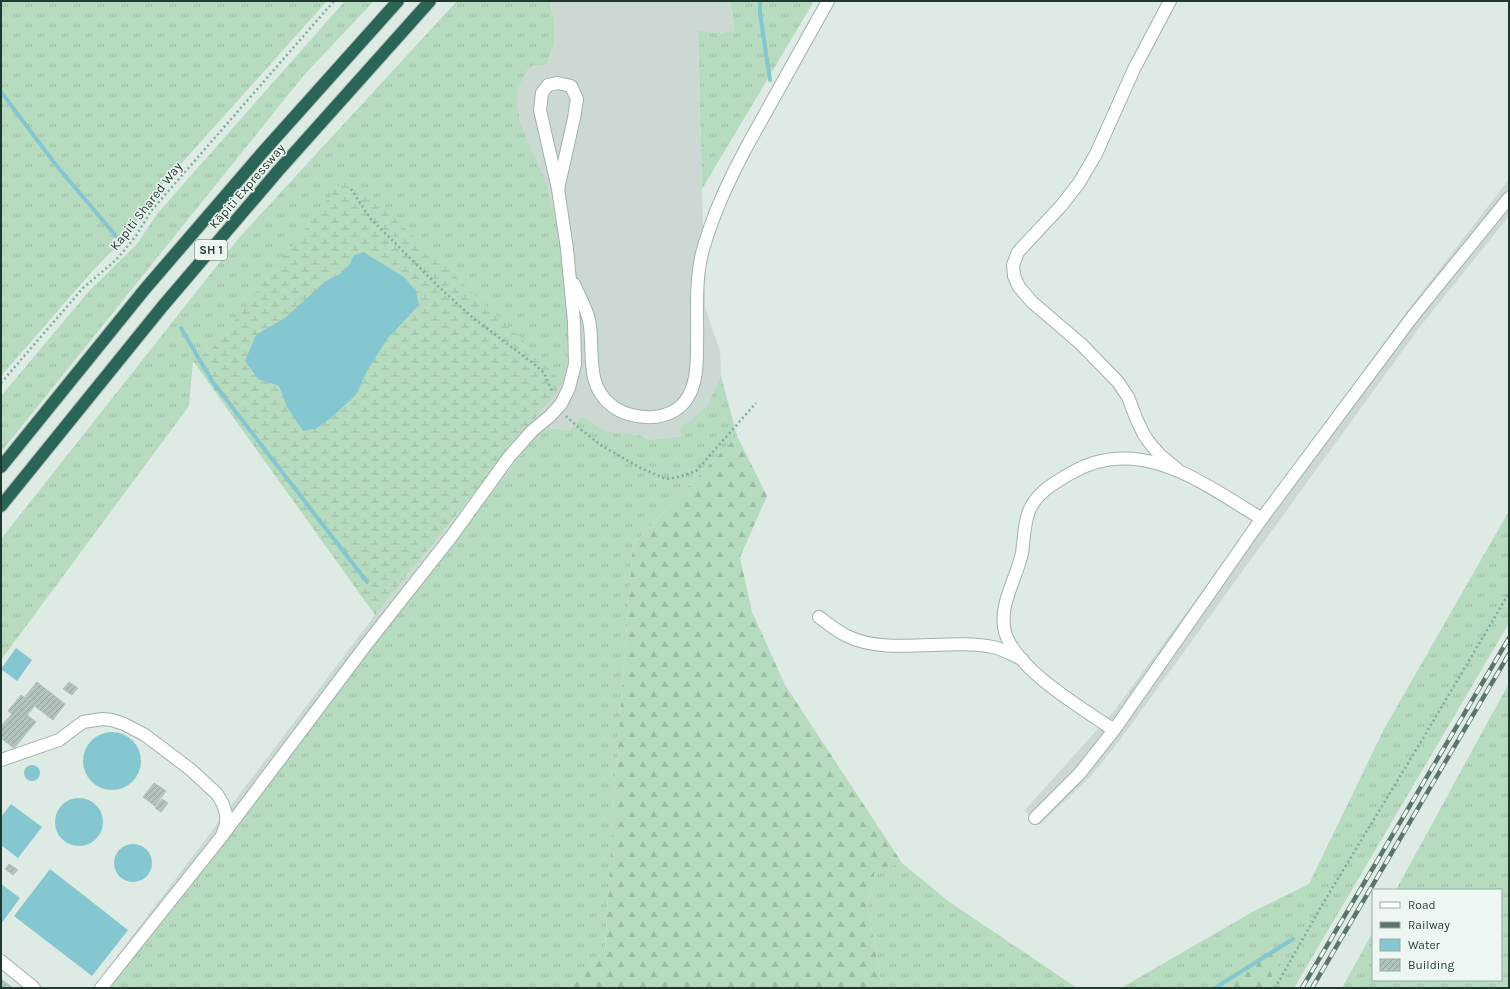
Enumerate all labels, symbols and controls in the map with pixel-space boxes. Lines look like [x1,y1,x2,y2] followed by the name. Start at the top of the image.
[206,140,288,232] street label: Kāpiti Expressway
[107,159,185,253] street label: Kapiti Shared Way
[195,240,227,260] road number: SH 1
[1372,889,1502,981] legend
[1408,898,1436,912] text: Road
[1408,918,1450,932] text: Railway
[1408,938,1441,952] text: Water
[1408,958,1455,972] text: Building

